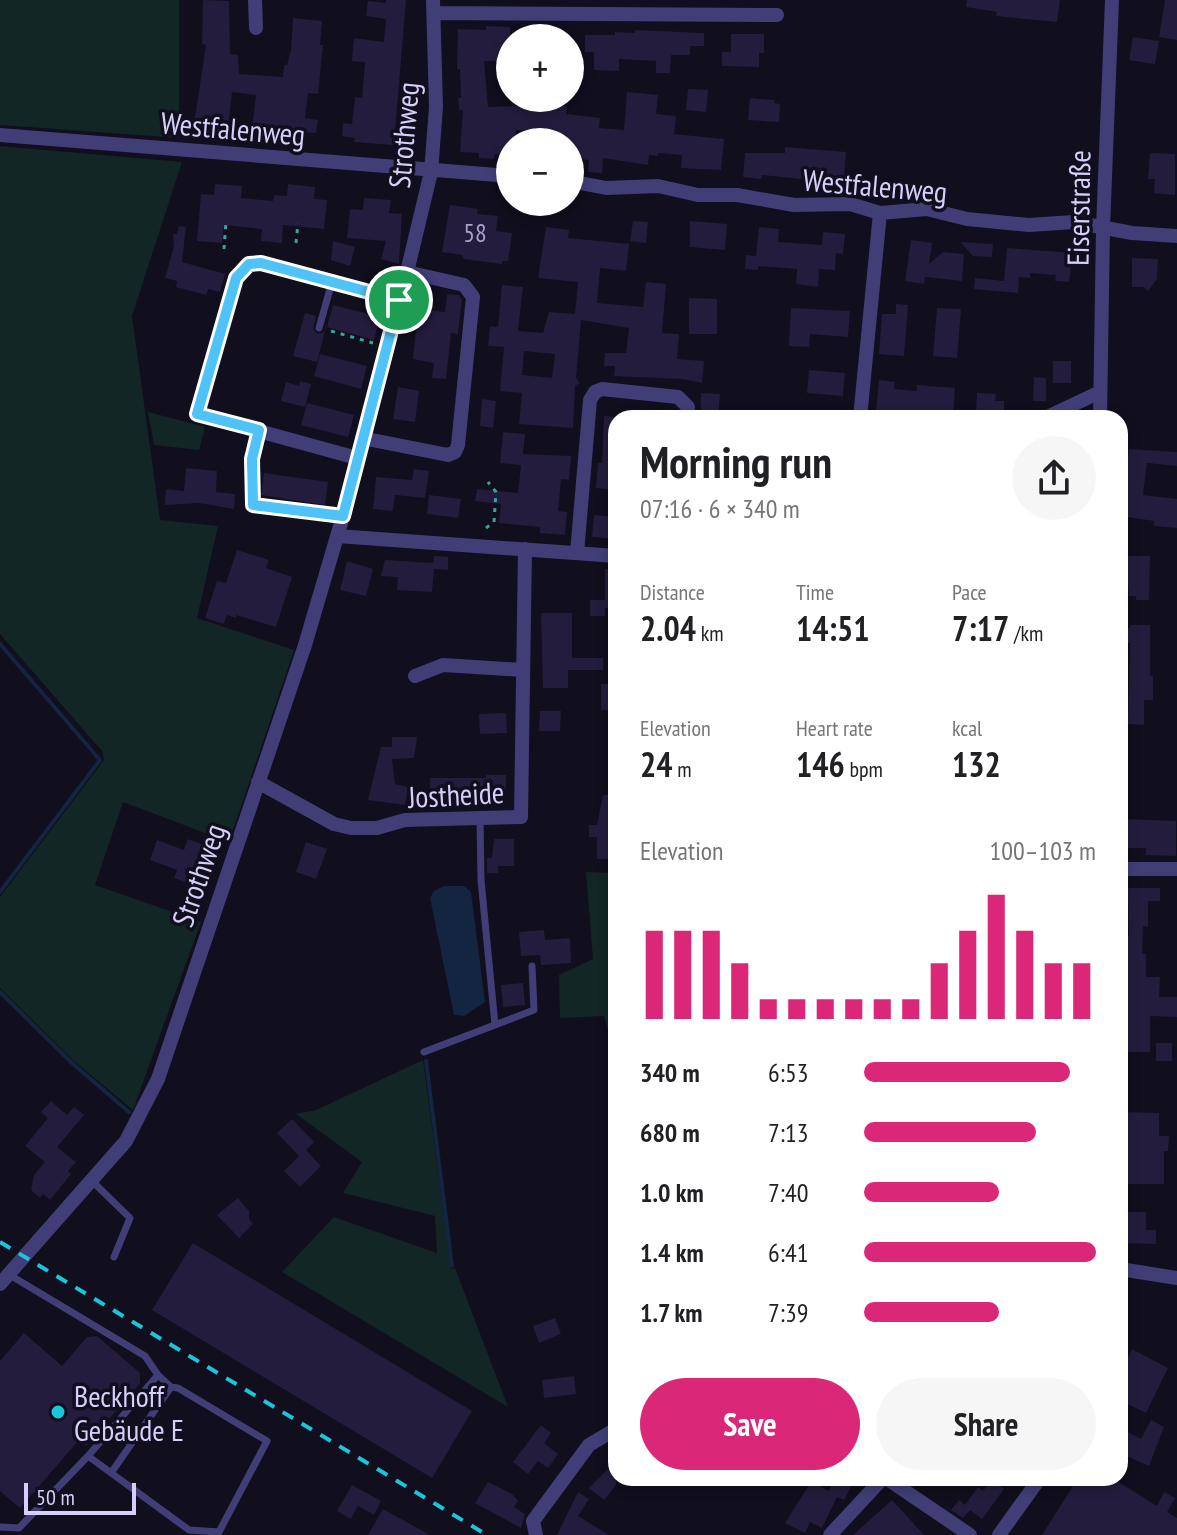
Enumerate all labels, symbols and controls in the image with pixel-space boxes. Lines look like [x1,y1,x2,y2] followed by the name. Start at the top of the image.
[496,24,584,216] map controls
[496,24,584,112] button: +
[379,80,427,190] street label: Strothweg
[159,102,307,154] street label: Westfalenweg
[496,128,584,216] button: −
[1057,150,1099,266] street label: Eiserstraße
[801,159,949,211] street label: Westfalenweg
[463,216,487,249] house number: 58
[365,266,433,334] pin
[377,278,421,322] icon: arrive
[640,433,832,490] text: Morning run
[1012,436,1096,520] button: share
[640,492,800,525] text: 07:16 · 6 × 340 m
[640,578,705,606] text: Distance
[796,578,834,606] text: Time
[952,578,987,606] text: Pace
[640,606,696,650] text: 2.04
[796,606,870,650] text: 14:51
[952,606,1009,650] text: 7:17
[696,619,724,647] text: km
[1009,619,1043,647] text: /km
[640,714,711,742] text: Elevation
[796,714,873,742] text: Heart rate
[952,714,982,742] text: kcal
[640,742,673,786] text: 24
[796,742,845,786] text: 146
[952,742,1001,786] text: 132
[673,755,692,783] text: m
[845,755,883,783] text: bpm
[406,772,505,816] street label: Jostheide
[162,818,234,932] street label: Strothweg
[640,834,723,867] text: Elevation
[990,834,1096,867] text: 100–103 m
[640,1056,700,1089] text: 340 m
[768,1056,808,1089] text: 6:53
[640,1116,700,1149] text: 680 m
[768,1116,808,1149] text: 7:13
[640,1176,704,1209] text: 1.0 km
[768,1176,808,1209] text: 7:40
[640,1236,704,1269] text: 1.4 km
[768,1236,808,1269] text: 6:41
[640,1296,703,1329] text: 1.7 km
[768,1296,808,1329] text: 7:39
[74,1376,184,1449] place label: Beckhoff Gebäude E
[640,1378,860,1470] button: Save
[876,1378,1096,1470] button: Share
[49,1403,67,1421] marker: Beckhoff Gebäude E
[24,1479,136,1515] scale bar
[36,1483,75,1511] text: 50 m

